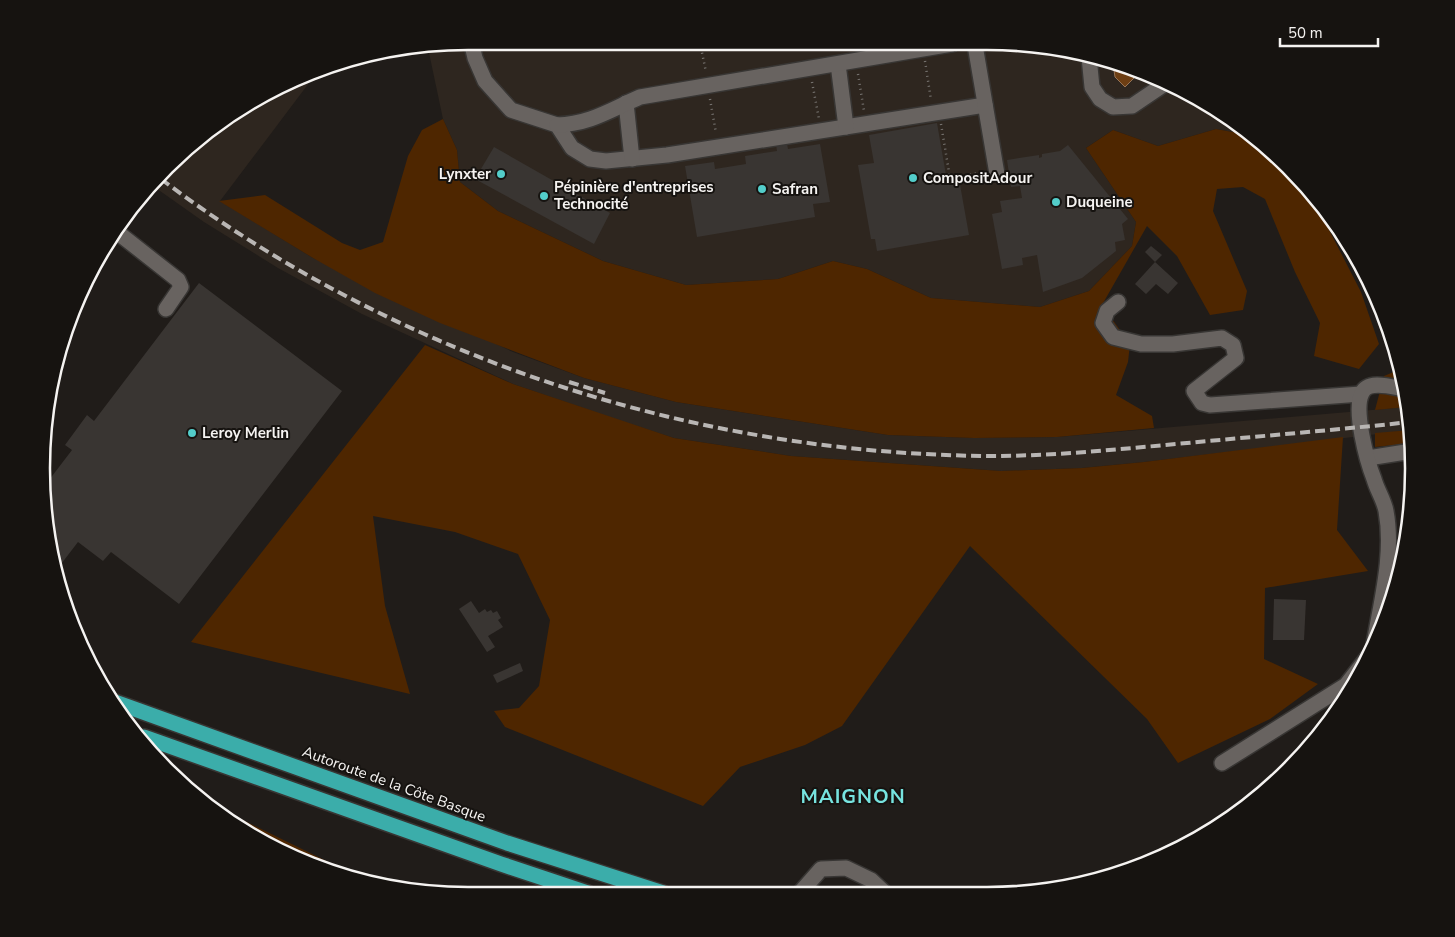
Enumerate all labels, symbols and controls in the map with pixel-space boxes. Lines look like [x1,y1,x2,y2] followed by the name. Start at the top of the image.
[1280,15,1378,47] scale bar
[1288,23,1323,43] text: 50 m
[439,164,491,184] place label: Lynxter
[495,168,507,180] marker: Lynxter
[923,168,1032,188] place label: CompositAdour
[907,172,919,184] marker: CompositAdour
[554,177,714,214] place label: Pépinière d'entreprises Technocité
[772,179,818,199] place label: Safran
[756,183,768,195] marker: Safran
[538,190,550,202] marker: Pépinière d'entreprises Technocité
[1066,192,1133,212] place label: Duqueine
[1050,196,1062,208] marker: Duqueine
[202,423,289,443] place label: Leroy Merlin
[186,427,198,439] marker: Leroy Merlin
[299,741,489,827] street label: Autoroute de la Côte Basque
[800,783,906,810] district label: MAIGNON

